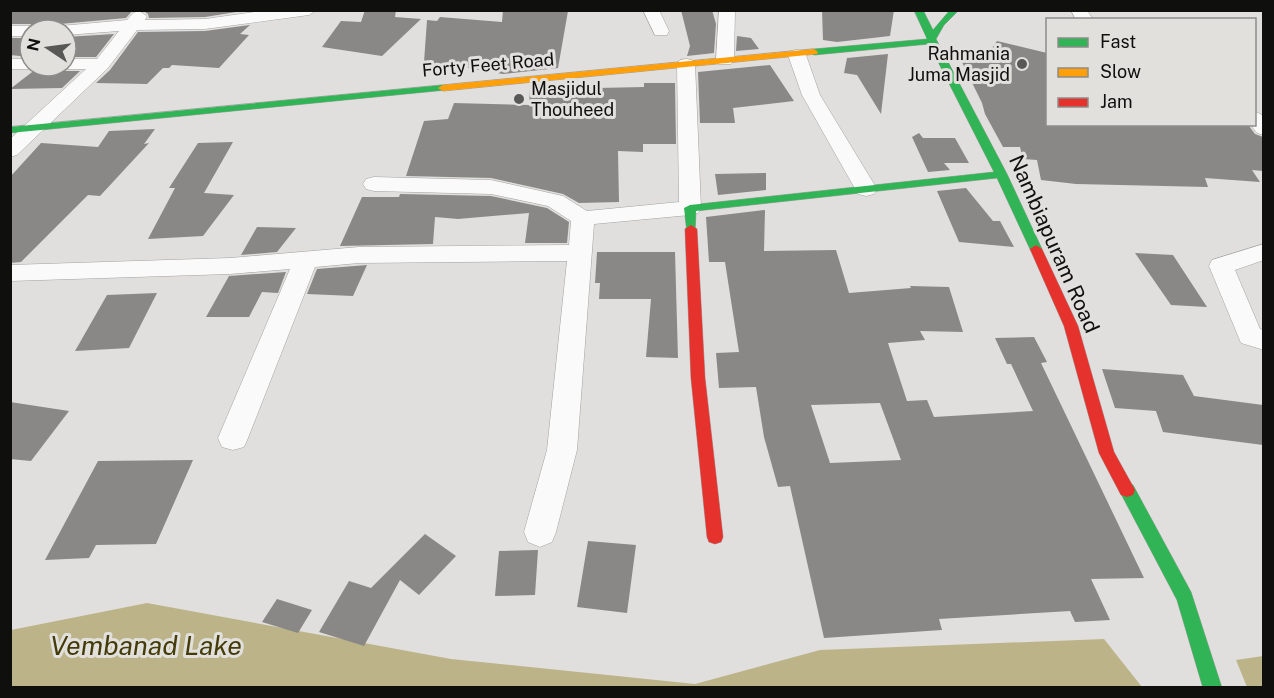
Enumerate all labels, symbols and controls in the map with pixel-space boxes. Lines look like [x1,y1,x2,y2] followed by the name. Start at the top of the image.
[18,18,78,78] north arrow
[1046,18,1256,126] legend
[1100,31,1136,52] text: Fast
[23,37,45,53] text: N
[908,43,1010,85] place label: Rahmania Juma Masjid
[421,48,555,81] street label: Forty Feet Road
[1015,57,1029,71] marker: Rahmania Juma Masjid
[1100,61,1141,82] text: Slow
[531,78,614,120] place label: Masjidul Thouheed
[1100,91,1133,112] text: Jam
[512,92,526,106] marker: Masjidul Thouheed
[1004,151,1105,337] street label: Nambiapuram Road
[50,629,242,661] water label: Vembanad Lake

